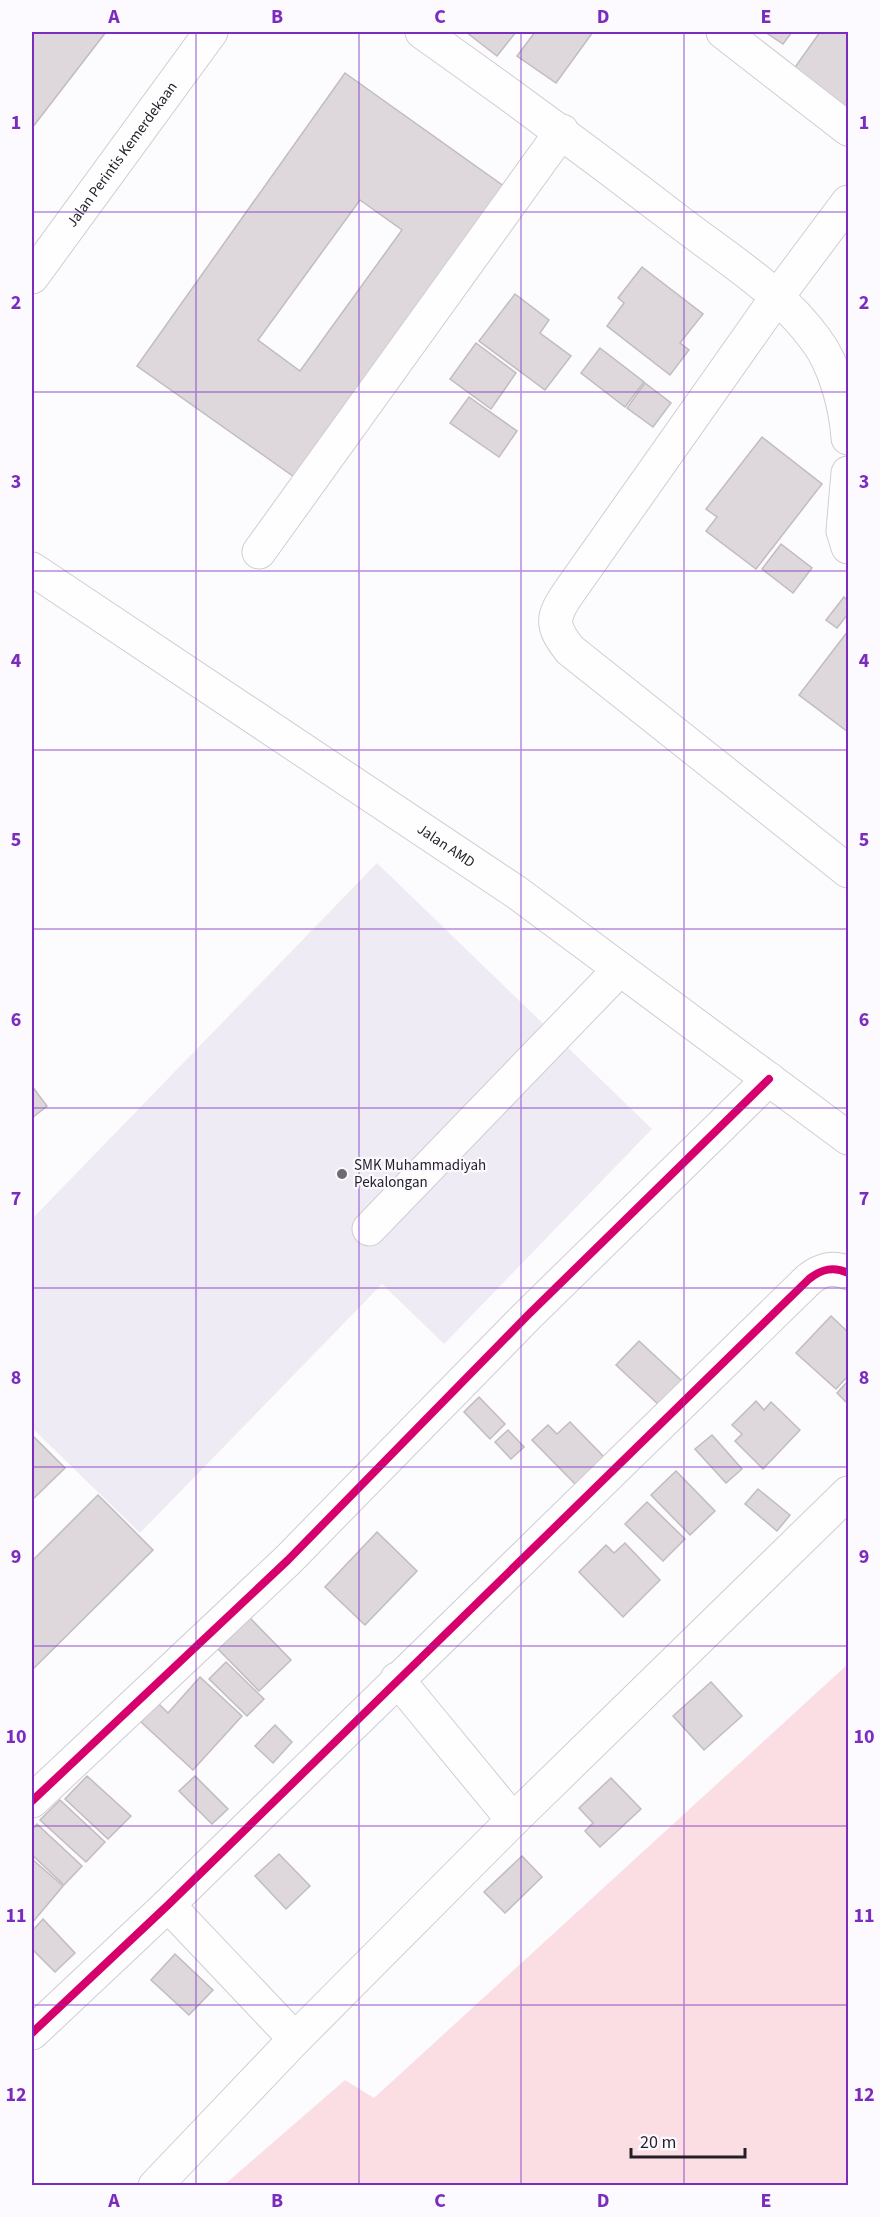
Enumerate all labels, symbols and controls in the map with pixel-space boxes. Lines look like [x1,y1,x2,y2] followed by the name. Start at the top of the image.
[107,3,120,31] text: A
[271,3,283,31] text: B
[434,3,446,31] text: C
[597,3,609,31] text: D
[761,3,771,31] text: E
[62,77,182,232] street label: Jalan Perintis Kemerdekaan
[11,109,21,137] text: 1
[859,109,869,137] text: 1
[11,289,21,317] text: 2
[859,289,869,317] text: 2
[11,468,21,496] text: 3
[859,468,869,496] text: 3
[11,647,22,675] text: 4
[859,647,870,675] text: 4
[413,819,479,873] street label: Jalan AMD
[11,826,21,854] text: 5
[859,826,869,854] text: 5
[11,1006,21,1034] text: 6
[859,1006,869,1034] text: 6
[354,1155,486,1193] place label: SMK Muhammadiyah Pekalongan
[335,1167,349,1181] marker: SMK Muhammadiyah Pekalongan
[11,1185,21,1213] text: 7
[859,1185,869,1213] text: 7
[11,1364,21,1392] text: 8
[859,1364,869,1392] text: 8
[11,1543,21,1571] text: 9
[859,1543,869,1571] text: 9
[5,1723,27,1751] text: 10
[853,1723,875,1751] text: 10
[5,1902,27,1930] text: 11
[853,1902,875,1930] text: 11
[5,2081,27,2109] text: 12
[853,2081,875,2109] text: 12
[631,2121,745,2159] scale bar
[640,2130,676,2155] text: 20 m
[107,2187,120,2215] text: A
[271,2187,283,2215] text: B
[434,2187,446,2215] text: C
[597,2187,609,2215] text: D
[761,2187,771,2215] text: E

